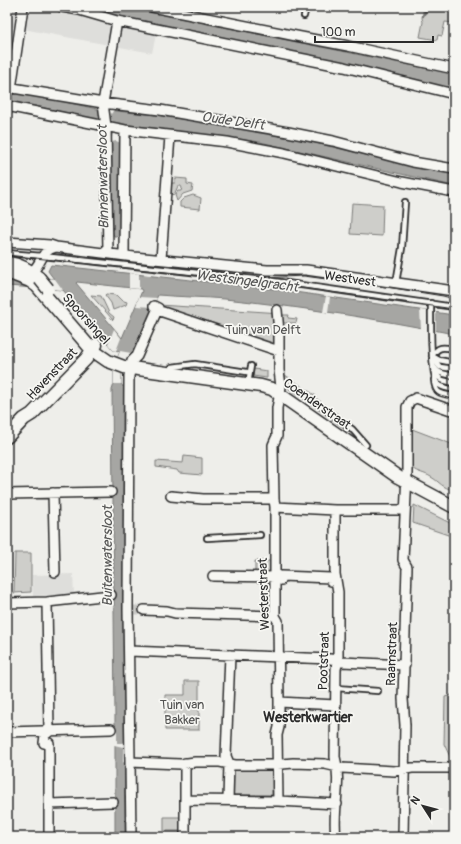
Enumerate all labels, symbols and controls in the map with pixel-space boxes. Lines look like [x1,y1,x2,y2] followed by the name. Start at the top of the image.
[315,18,433,44] scale bar
[321,25,356,40] text: 100 m
[201,108,267,134] water label: Oude Delft
[94,123,112,229] water label: Binnenwatersloot
[195,266,300,296] water label: Westsingelgracht
[323,267,378,291] street label: Westvest
[59,290,113,348] street label: Spoorsingel
[225,322,302,338] park label: Tuin van Delft
[23,344,81,403] street label: Havenstraat
[280,375,354,434] street label: Coenderstraat
[99,504,116,607] water label: Buitenwatersloot
[255,557,273,630] street label: Westerstraat
[383,621,401,686] street label: Raamstraat
[315,630,333,691] street label: Pootstraat
[160,697,204,728] park label: Tuin van Bakker
[263,709,354,726] district label: Westerkwartier
[403,786,443,826] north arrow
[408,793,423,807] text: N

